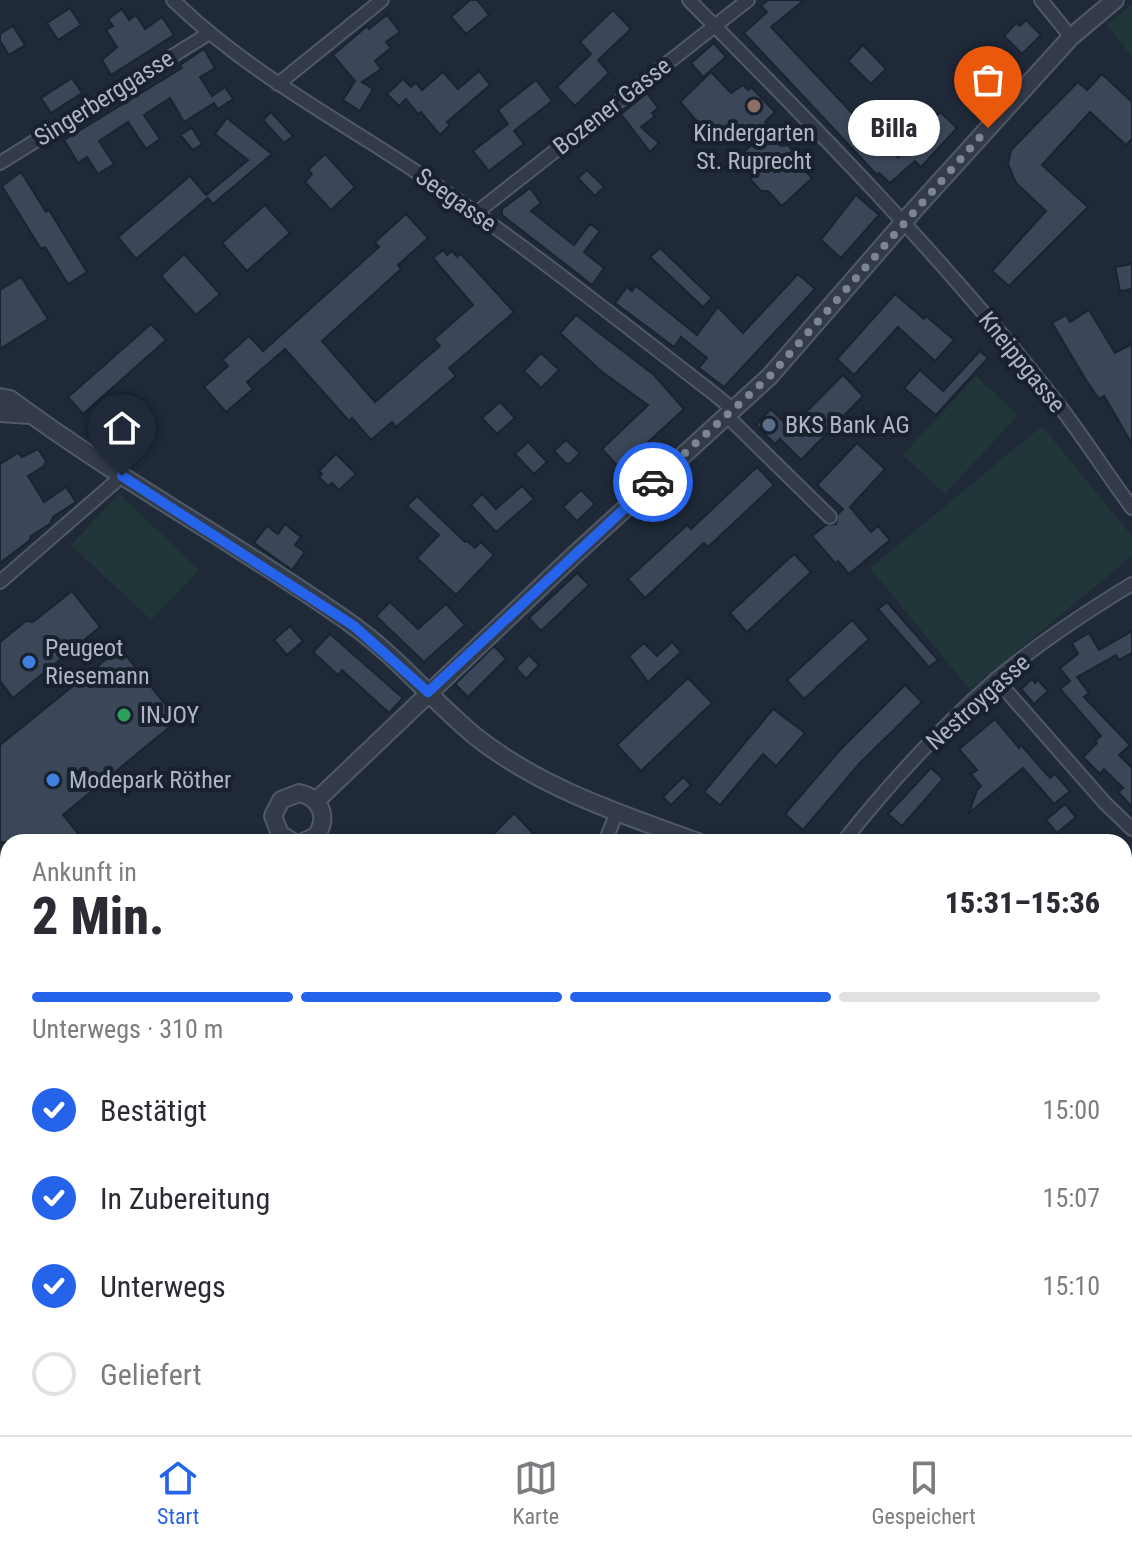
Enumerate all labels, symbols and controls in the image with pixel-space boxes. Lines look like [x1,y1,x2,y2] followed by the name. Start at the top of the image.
[29,44,179,152] street label: Singerberggasse
[954,46,1022,128] pin
[548,52,676,160] street label: Bozener Gasse
[966,58,1010,102] icon: bag
[745,97,763,115] marker: Kindergarten St. Ruprecht
[848,100,940,156] callout: Billa
[871,113,917,143] text: Billa
[693,119,815,175] place label: Kindergarten St. Ruprecht
[411,162,501,238] street label: Seegasse
[973,306,1071,418] street label: Kneippgasse
[88,394,156,476] pin
[100,406,144,450] icon: home
[785,411,910,439] place label: BKS Bank AG
[760,416,778,434] marker: BKS Bank AG
[613,442,693,522] courier
[631,460,675,504] icon: car
[45,634,150,690] place label: Peugeot Riesemann
[921,648,1035,756] street label: Nestroygasse
[20,653,38,671] marker: Peugeot Riesemann
[140,701,199,729] place label: INJOY
[115,706,133,724] marker: INJOY
[69,766,231,794] place label: Modepark Röther
[44,771,62,789] marker: Modepark Röther
[32,857,137,887] text: Ankunft in
[945,885,1100,920] text: 15:31–15:36
[32,886,164,947] text: 2 Min.
[32,1014,223,1044] text: Unterwegs · 310 m
[32,1088,76,1132] icon: check
[100,1093,207,1128] text: Bestätigt
[1043,1095,1100,1125] text: 15:00
[32,1176,76,1220] icon: check
[100,1181,270,1216] text: In Zubereitung
[1043,1183,1100,1213] text: 15:07
[32,1264,76,1308] icon: check
[100,1269,226,1304] text: Unterwegs
[1043,1271,1100,1301] text: 15:10
[100,1357,202,1392] text: Geliefert
[156,1456,200,1529] tab: Start
[512,1456,559,1529] tab: Karte
[871,1456,976,1529] tab: Gespeichert

